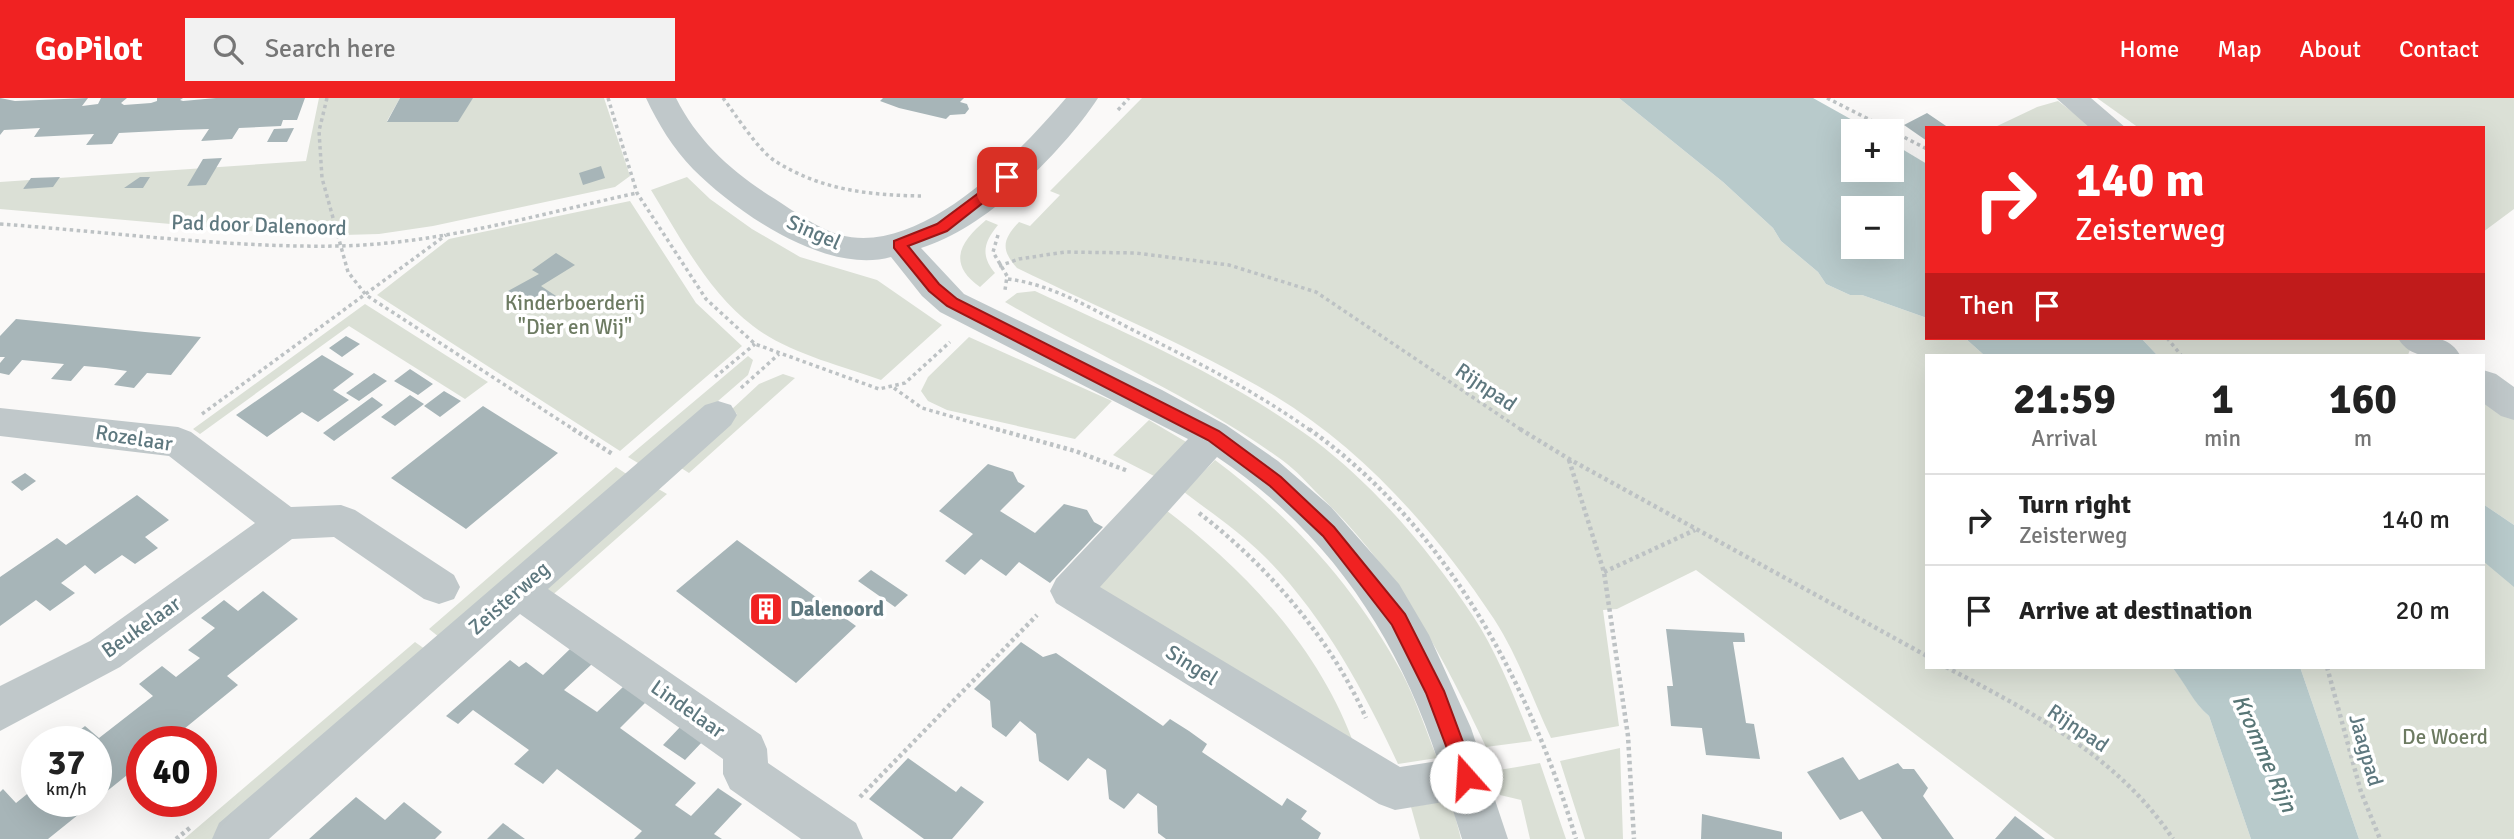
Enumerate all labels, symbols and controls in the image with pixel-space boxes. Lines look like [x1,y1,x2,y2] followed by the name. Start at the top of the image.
[185,18,675,81] search box
[35,29,143,70] text: GoPilot
[209,30,247,68] icon: search
[265,33,396,65] text: Search here
[2119,34,2179,64] text: Home
[2217,34,2262,64] text: Map
[2300,34,2361,64] text: About
[2399,34,2479,64] text: Contact
[1841,119,1904,259] map controls
[1841,119,1904,182] button: +
[977,147,1037,207] pin
[2075,150,2205,210] text: 140 m
[1960,154,2051,245] icon: right
[988,158,1026,196] icon: arrive
[1841,196,1904,259] button: −
[171,209,347,241] street label: Pad door Dalenoord
[783,209,845,255] street label: Singel
[2075,210,2226,249] text: Zeisterweg
[2028,287,2066,325] icon: arrive
[505,290,645,340] park label: Kinderboerderij "Dier en Wij"
[1960,290,2014,322] text: Then
[1450,357,1522,417] street label: Rijnpad
[2013,374,2116,425] text: 21:59
[2211,374,2234,425] text: 1
[2329,374,2397,425] text: 160
[94,419,175,457] street label: Rozelaar
[2031,424,2098,453] text: Arrival
[2204,424,2241,453] text: min
[2354,424,2372,453] text: m
[2019,489,2131,521] text: Turn right
[1960,501,1998,539] icon: right
[2381,504,2450,536] text: 140 m
[2019,521,2127,550] text: Zeisterweg
[463,556,555,640] street label: Zeisterweg
[96,590,186,664] street label: Beukelaar
[747,590,785,628] building icon: Dalenoord
[1960,592,1998,630] icon: arrive
[2019,595,2252,627] text: Arrive at destination
[2395,595,2450,627] text: 20 m
[790,596,884,622] place label: Dalenoord
[1161,639,1223,691] street label: Singel
[646,674,730,744] street label: Lindelaar
[2226,690,2304,818] water label: Kromme Rijn
[2042,698,2114,758] street label: Rijnpad
[2343,711,2389,789] street label: Jaagpad
[2402,724,2488,750] park label: De Woerd
[126,726,217,817] speed limit sign: 40
[1429,740,1503,814] position arrow
[48,741,85,784] text: 37
[46,778,87,800] text: km/h

